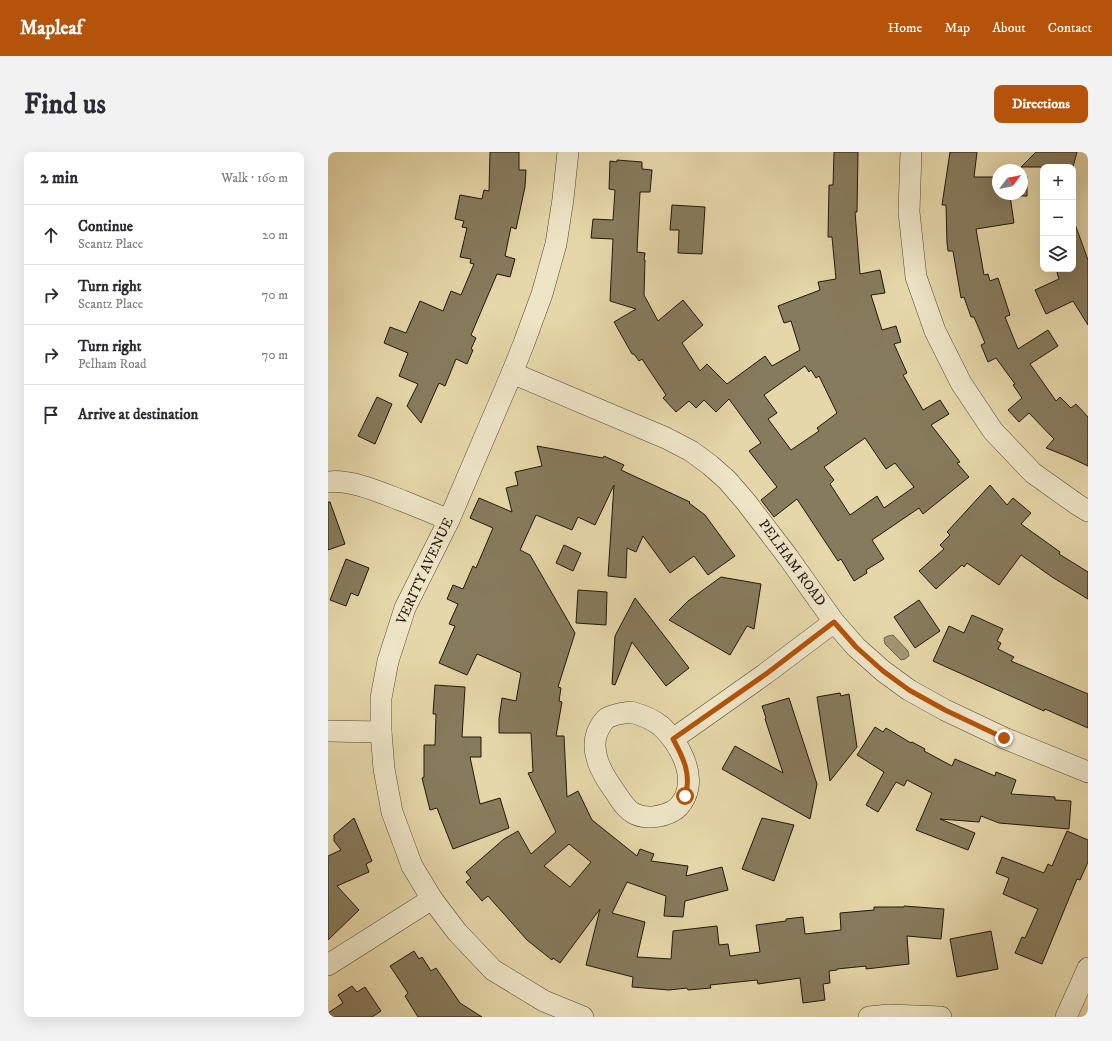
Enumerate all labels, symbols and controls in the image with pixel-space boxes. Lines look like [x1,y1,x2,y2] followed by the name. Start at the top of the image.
[20,17,83,40] text: Mapleaf
[888,19,922,37] text: Home
[944,19,970,37] text: Map
[992,19,1026,37] text: About
[1048,19,1092,37] text: Contact
[994,85,1088,123] button: Directions
[24,87,106,122] text: Find us
[992,164,1028,200] north arrow
[1040,164,1076,272] map controls
[1040,164,1076,200] button: +
[40,167,78,189] text: 2 min
[221,170,288,186] text: Walk · 160 m
[1040,200,1076,236] button: −
[78,217,133,236] text: Continue
[40,224,62,246] icon: ahead
[262,227,288,243] text: 20 m
[78,236,143,252] text: Scantz Place
[1040,236,1076,272] button: layers
[78,277,141,296] text: Turn right
[40,284,62,306] icon: right
[262,287,288,303] text: 70 m
[78,296,143,312] text: Scantz Place
[78,337,141,356] text: Turn right
[40,344,62,366] icon: right
[262,347,288,363] text: 70 m
[78,356,146,372] text: Pelham Road
[40,404,62,426] icon: arrive
[78,405,198,424] text: Arrive at destination
[392,515,458,628] street label: VERITY AVENUE
[754,516,830,610] street label: PELHAM ROAD
[995,729,1013,747] route end
[676,787,694,805] route start

